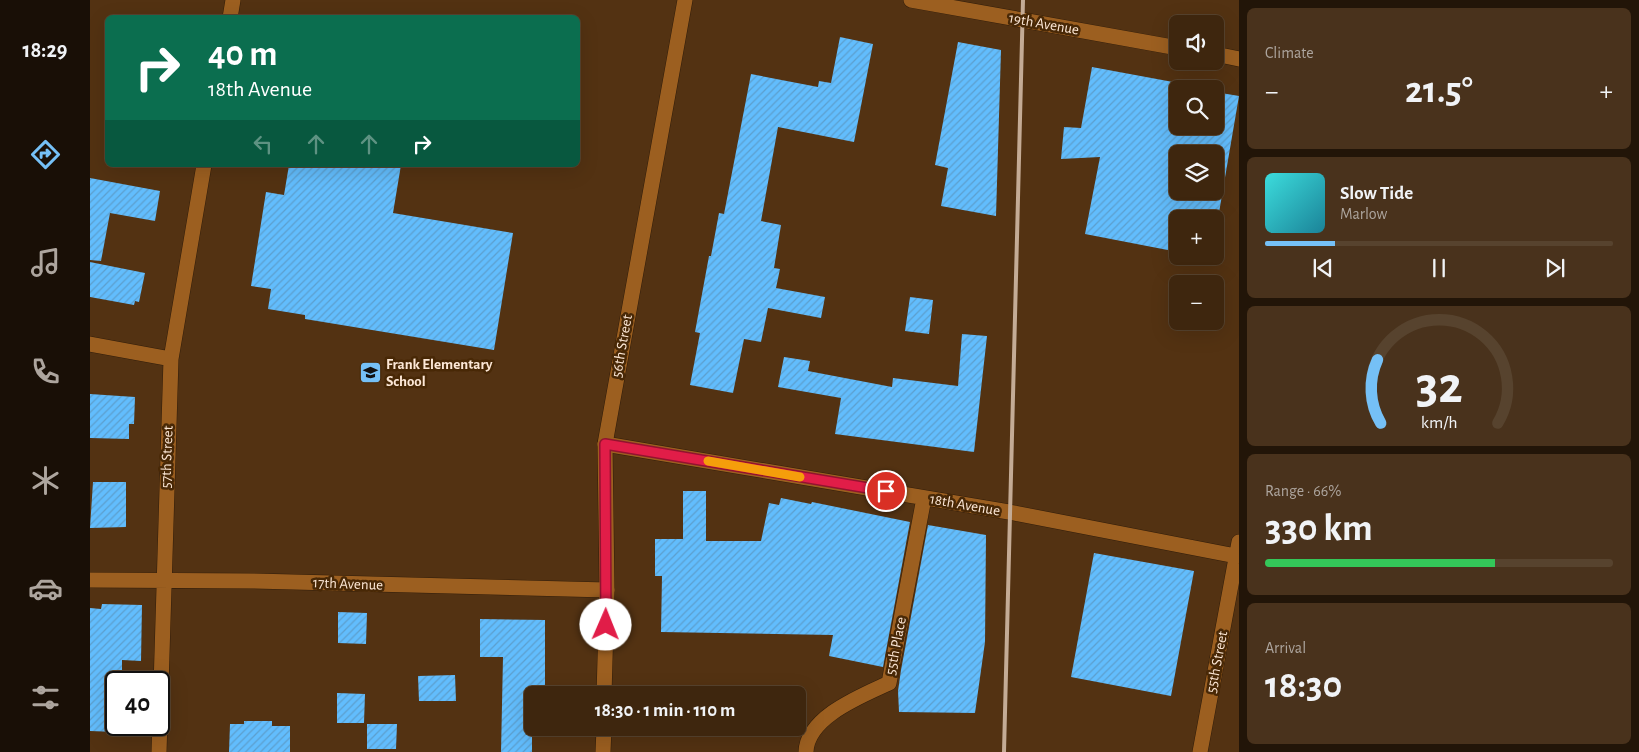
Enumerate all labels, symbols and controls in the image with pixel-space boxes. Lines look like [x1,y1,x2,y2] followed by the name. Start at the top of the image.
[1008,10,1080,38] street label: 19th Avenue
[1169,15,1224,330] map controls
[1169,15,1224,70] button: sound
[125,35,190,100] icon: right
[208,37,277,72] text: 40 m
[23,39,67,61] text: 18:29
[1265,45,1314,61] text: Climate
[1405,72,1473,110] text: 21.5°
[208,78,312,100] text: 18th Avenue
[1265,78,1278,106] text: −
[1600,78,1613,106] text: +
[1169,80,1224,135] button: search
[249,130,277,158] icon: left
[302,130,330,158] icon: ahead
[355,130,383,158] icon: ahead
[408,130,436,158] icon: right
[28,137,63,172] icon: directions
[1169,145,1224,200] button: layers
[1340,184,1413,203] text: Slow Tide
[1340,206,1387,222] text: Marlow
[1169,210,1224,265] button: +
[28,245,63,280] icon: music
[1309,254,1337,282] icon: previous
[1425,254,1453,282] icon: pause
[1541,254,1569,282] icon: next
[1169,275,1224,330] button: −
[609,313,635,379] street label: 56th Street
[28,354,63,389] icon: phone
[386,357,493,389] place label: Frank Elementary School
[1416,360,1462,412] text: 32
[358,361,382,385] school or university icon: Frank Elementary School
[1421,414,1457,432] text: km/h
[158,425,176,489] street label: 57th Street
[28,463,63,498] icon: climate
[865,470,907,512] pin
[872,477,900,505] icon: arrive
[1265,483,1341,499] text: Range · 66%
[929,491,1001,519] street label: 18th Avenue
[1265,510,1373,548] text: 330 km
[28,571,63,606] icon: car
[313,575,383,593] street label: 17th Avenue
[579,598,631,650] position arrow
[883,616,909,676] street label: 55th Place
[1204,629,1230,694] street label: 55th Street
[1265,640,1306,656] text: Arrival
[1265,667,1342,705] text: 18:30
[105,671,170,736] speed limit sign: 40
[28,680,63,715] icon: filters
[595,701,735,720] text: 18:30 · 1 min · 110 m

